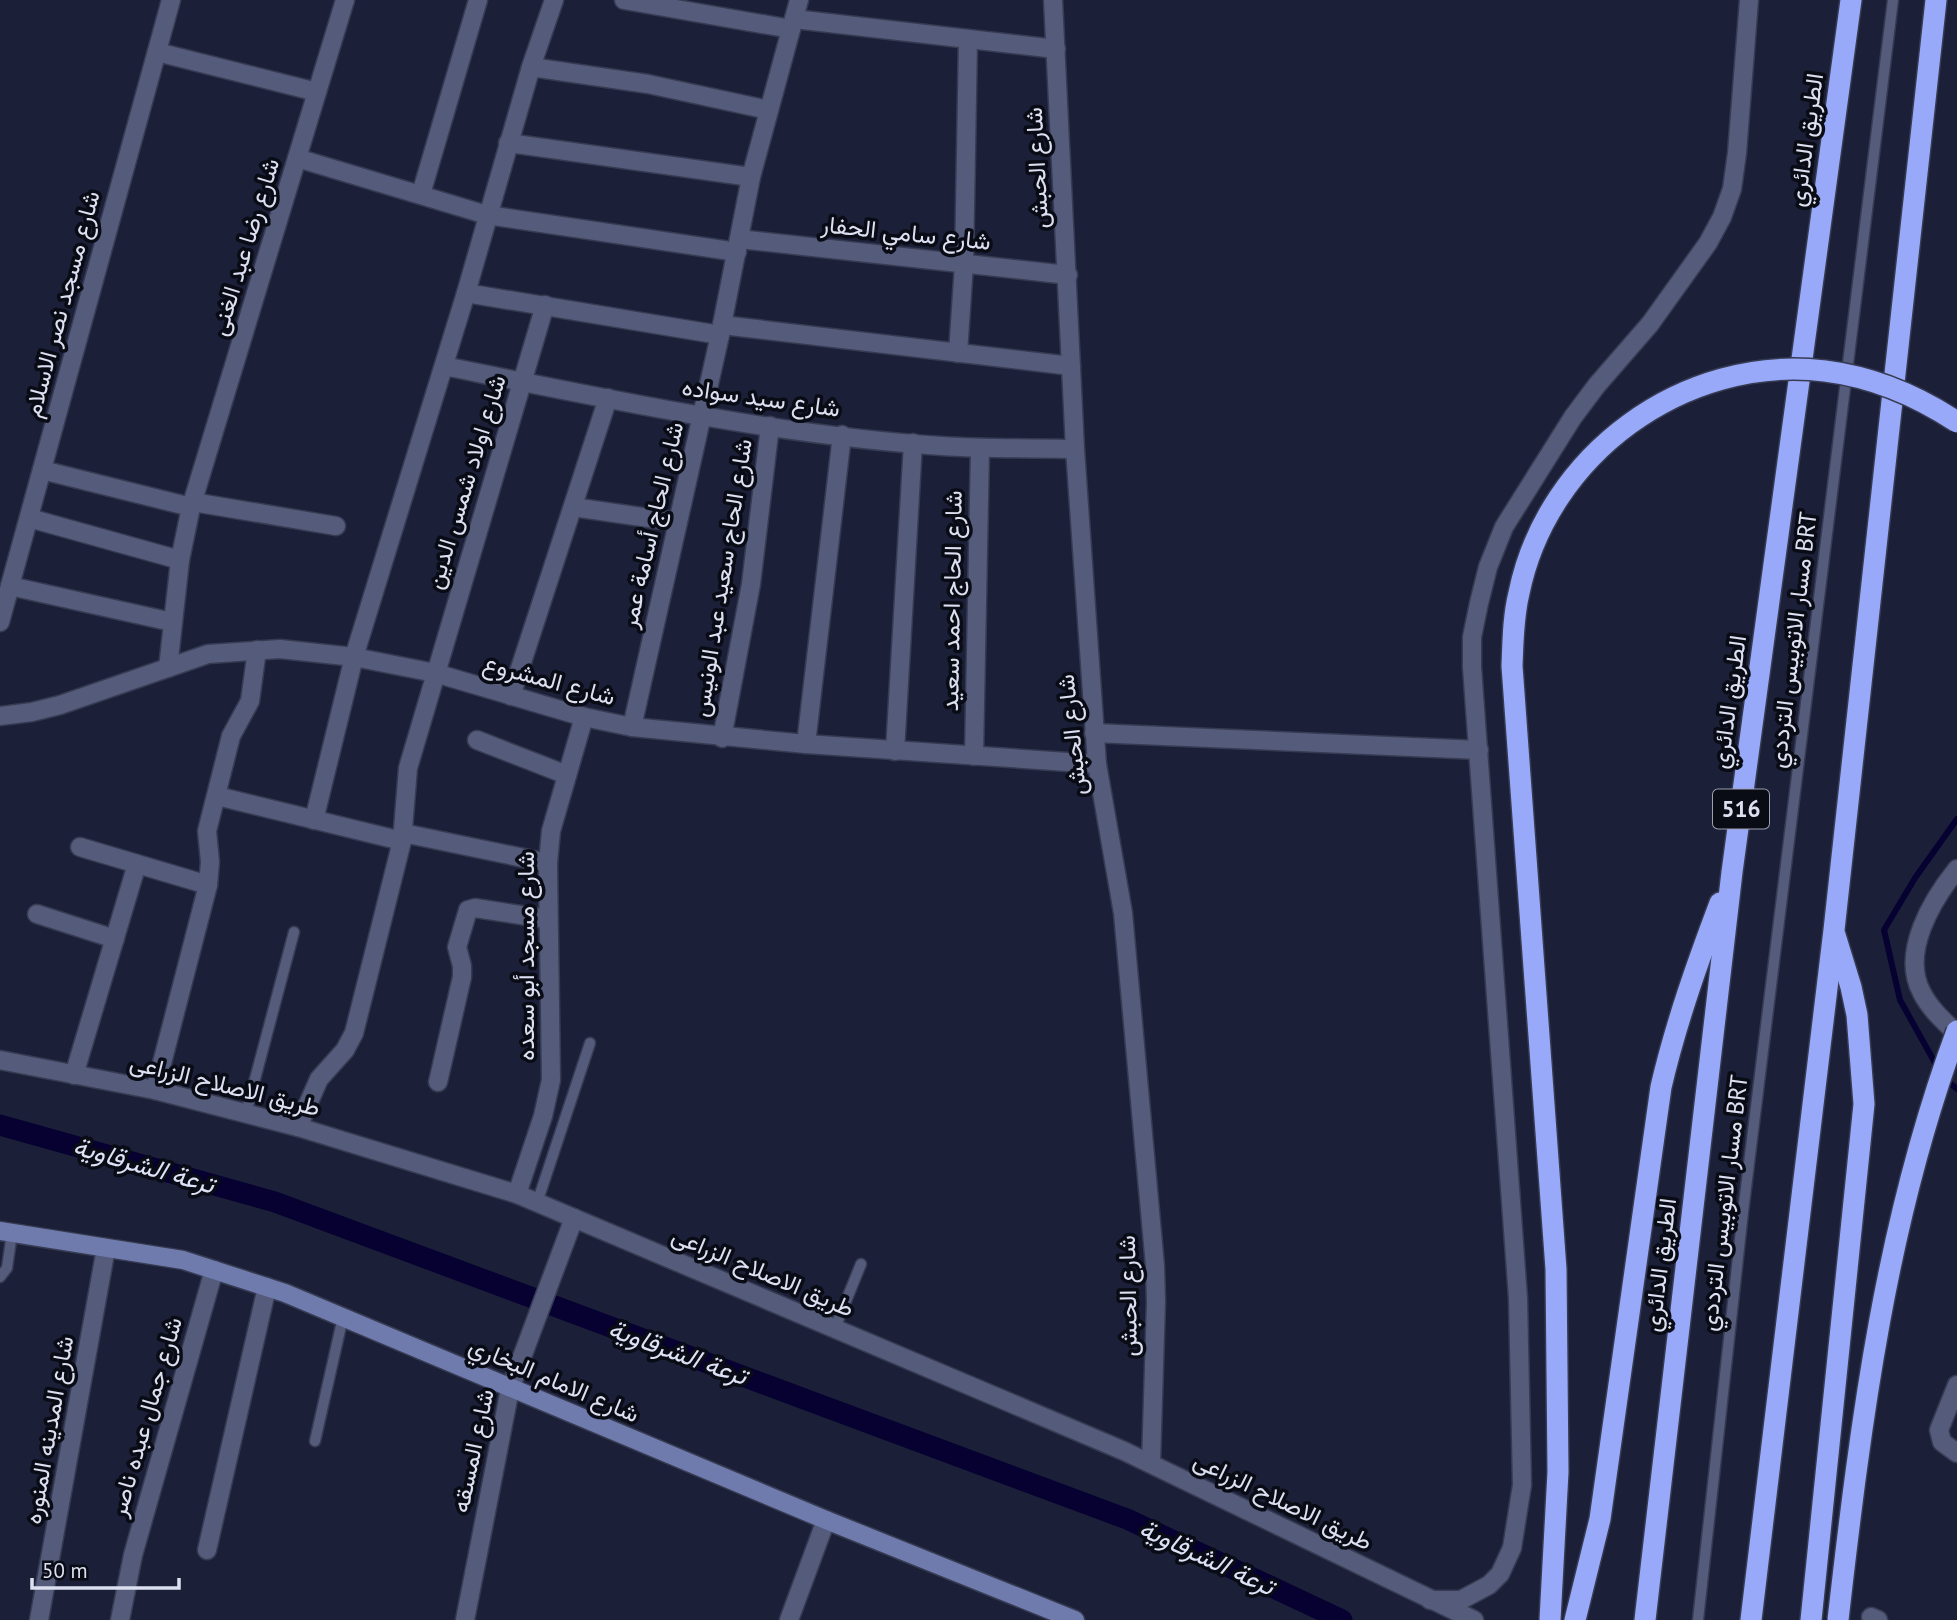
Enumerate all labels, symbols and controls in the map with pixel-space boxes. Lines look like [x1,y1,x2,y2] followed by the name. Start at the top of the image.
[1781,71,1834,209] street label: الطريق الدائري
[1018,106,1056,230] street label: شارع الحبش
[203,154,287,340] street label: شارع رضا عبد الغنى
[16,187,108,421] street label: شارع مسجد نصر الاسلام
[818,208,992,261] street label: شارع سامي الحفار
[418,371,514,593] street label: شارع اولاد شمس الدين
[680,371,842,425] street label: شارع سيد سواده
[613,419,691,632] street label: شارع الحاج أسامة عمر
[684,437,760,719] street label: شارع الحاج سعيد عبد الونيس
[934,490,970,712] street label: شارع الحاج احمد سعيد
[1761,510,1828,770] street label: مسار الاتوبيس الترددي BRT
[1704,633,1757,771] street label: الطريق الدائري
[479,647,619,713] street label: شارع المشروع
[1050,673,1094,797] street label: شارع الحبش
[1713,790,1769,828] road number: 516
[510,851,542,1061] street label: شارع مسجد أبو سعده
[126,1046,324,1124] street label: طريق الاصلاح الزراعى
[1692,1073,1759,1333] street label: مسار الاتوبيس الترددي BRT
[70,1129,222,1201] water label: ترعة الشرقاوية
[1636,1196,1687,1334] street label: الطريق الدائري
[667,1219,859,1325] street label: طريق الاصلاح الزراعى
[1111,1235,1145,1357] street label: شارع الحبش
[604,1311,755,1393] water label: ترعة الشرقاوية
[102,1313,190,1521] street label: شارع جمال عبده ناصر
[463,1330,644,1433] street label: شارع الامام البخاري
[17,1333,81,1527] street label: شارع المدينه المنوره
[444,1386,502,1516] street label: شارع المسقه
[1188,1444,1378,1558] street label: طريق الاصلاح الزراعى
[1134,1511,1283,1604] water label: ترعة الشرقاوية
[32,1546,178,1590] scale bar
[42,1557,88,1584] text: 50 m

